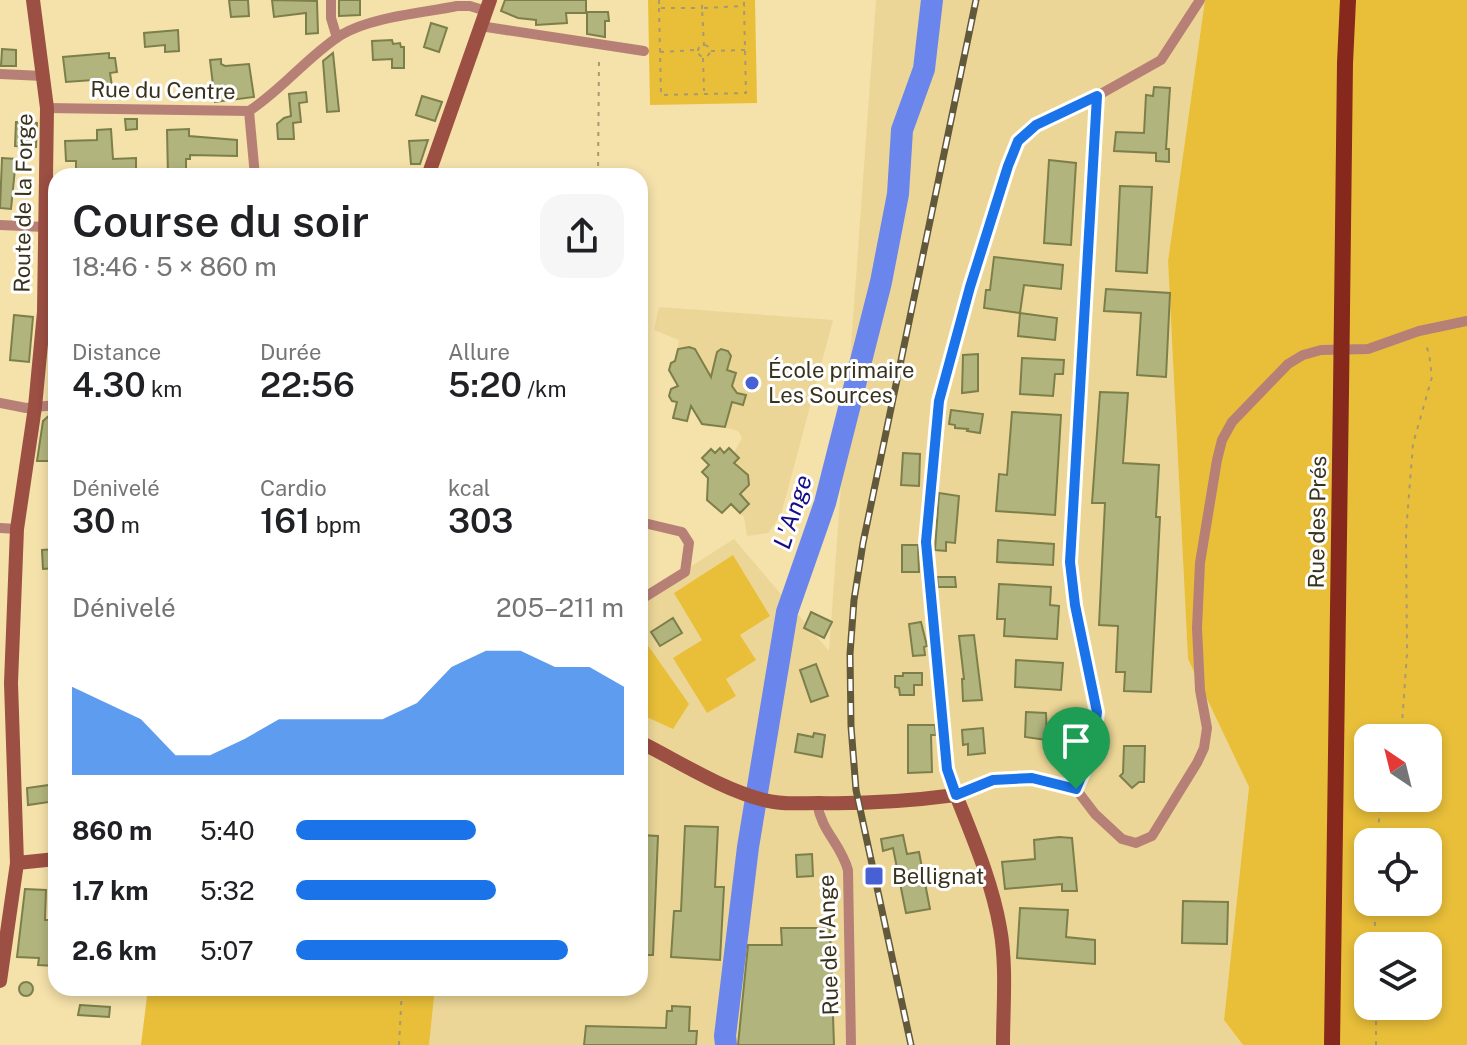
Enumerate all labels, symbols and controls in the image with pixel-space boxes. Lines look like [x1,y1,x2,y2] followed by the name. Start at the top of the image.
[90,76,236,104] street label: Rue du Centre
[8,113,38,293] street label: Route de la Forge
[540,194,624,278] button: share
[72,195,369,247] text: Course du soir
[72,251,277,282] text: 18:46 · 5 × 860 m
[72,339,161,365] text: Distance
[260,339,322,365] text: Durée
[448,339,510,365] text: Allure
[768,357,915,408] place label: École primaire Les Sources
[72,365,146,405] text: 4.30
[260,365,355,405] text: 22:56
[448,365,522,405] text: 5:20
[743,374,761,392] marker: École primaire Les Sources
[146,376,182,402] text: km
[522,376,566,402] text: /km
[1303,455,1331,589] street label: Rue des Prés
[767,471,817,552] water label: L'Ange
[72,475,160,501] text: Dénivelé
[260,475,327,501] text: Cardio
[448,475,490,501] text: kcal
[72,501,115,541] text: 30
[260,501,310,541] text: 161
[448,501,513,541] text: 303
[115,512,140,538] text: m
[310,512,361,538] text: bpm
[72,592,176,623] text: Dénivelé
[496,592,624,623] text: 205–211 m
[1042,707,1110,789] pin
[1054,719,1098,763] icon: arrive
[1354,724,1442,812] north arrow
[1354,724,1442,1020] map controls
[72,815,152,846] text: 860 m
[200,815,255,846] text: 5:40
[1354,828,1442,916] button: locate
[892,863,984,889] place label: Bellignat
[863,865,885,887] marker: Bellignat
[813,874,843,1016] street label: Rue de l'Ange
[72,875,149,906] text: 1.7 km
[200,875,254,906] text: 5:32
[1354,932,1442,1020] button: layers
[72,935,157,966] text: 2.6 km
[200,935,254,966] text: 5:07

